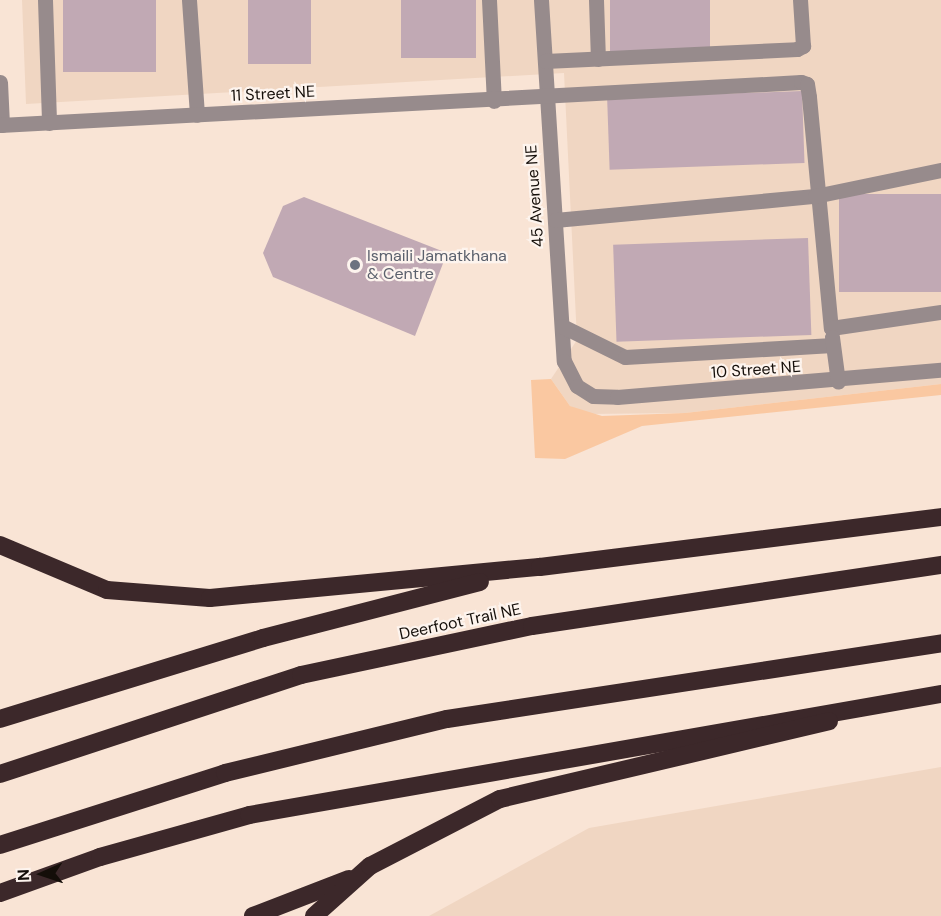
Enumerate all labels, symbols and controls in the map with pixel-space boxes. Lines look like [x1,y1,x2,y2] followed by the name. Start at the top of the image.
[231,82,315,106] street label: 11 Street NE
[522,144,548,248] street label: 45 Avenue NE
[367,246,507,284] place label: Ismaili Jamatkhana & Centre
[348,258,362,272] marker: Ismaili Jamatkhana & Centre
[710,357,802,383] street label: 10 Street NE
[397,600,523,644] street label: Deerfoot Trail NE
[12,844,72,904] north arrow
[13,869,34,881] text: N

